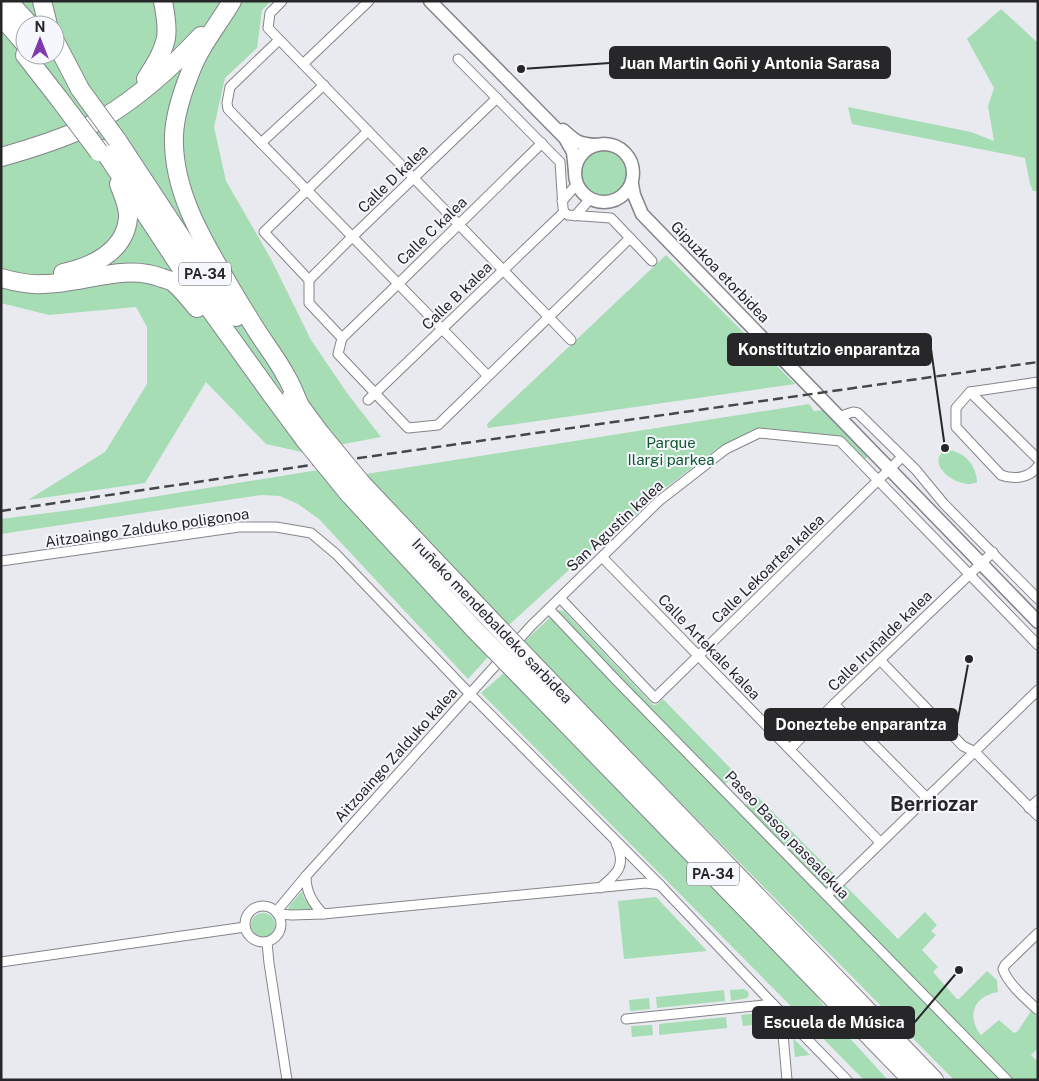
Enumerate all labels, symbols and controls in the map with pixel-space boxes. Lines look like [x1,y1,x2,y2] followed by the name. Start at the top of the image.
[15,15,65,65] north arrow
[35,19,45,35] text: N
[610,47,890,78] callout: Juan Martin Goñi y Antonia Sarasa
[620,54,880,73] text: Juan Martin Goñi y Antonia Sarasa
[354,141,431,216] street label: Calle D kalea
[393,193,470,268] street label: Calle C kalea
[668,217,773,326] street label: Gipuzkoa etorbidea
[418,258,495,333] street label: Calle B kalea
[179,262,231,286] road number: PA-34
[728,334,931,365] callout: Konstitutzio enparantza
[738,340,920,359] text: Konstitutzio enparantza
[627,434,715,468] park label: Parque Ilargi parkea
[563,477,666,575] street label: San Agustin kalea
[44,505,250,550] street label: Aitzoaingo Zalduko poligonoa
[708,511,827,627] street label: Calle Lekoartea kalea
[409,535,576,707] street label: Iruñeko mendebaldeko sarbidea
[824,587,935,694] street label: Calle Iruñalde kalea
[655,591,764,703] street label: Calle Artekale kalea
[331,684,460,825] street label: Aitzoaingo Zalduko kalea
[765,709,957,740] callout: Doneztebe enparantza
[775,715,947,734] text: Doneztebe enparantza
[722,767,853,902] street label: Paseo Basoa pasealekua
[890,792,978,816] district label: Berriozar
[687,862,739,886] road number: PA-34
[753,1007,914,1038] callout: Escuela de Música
[764,1013,904,1032] text: Escuela de Música

